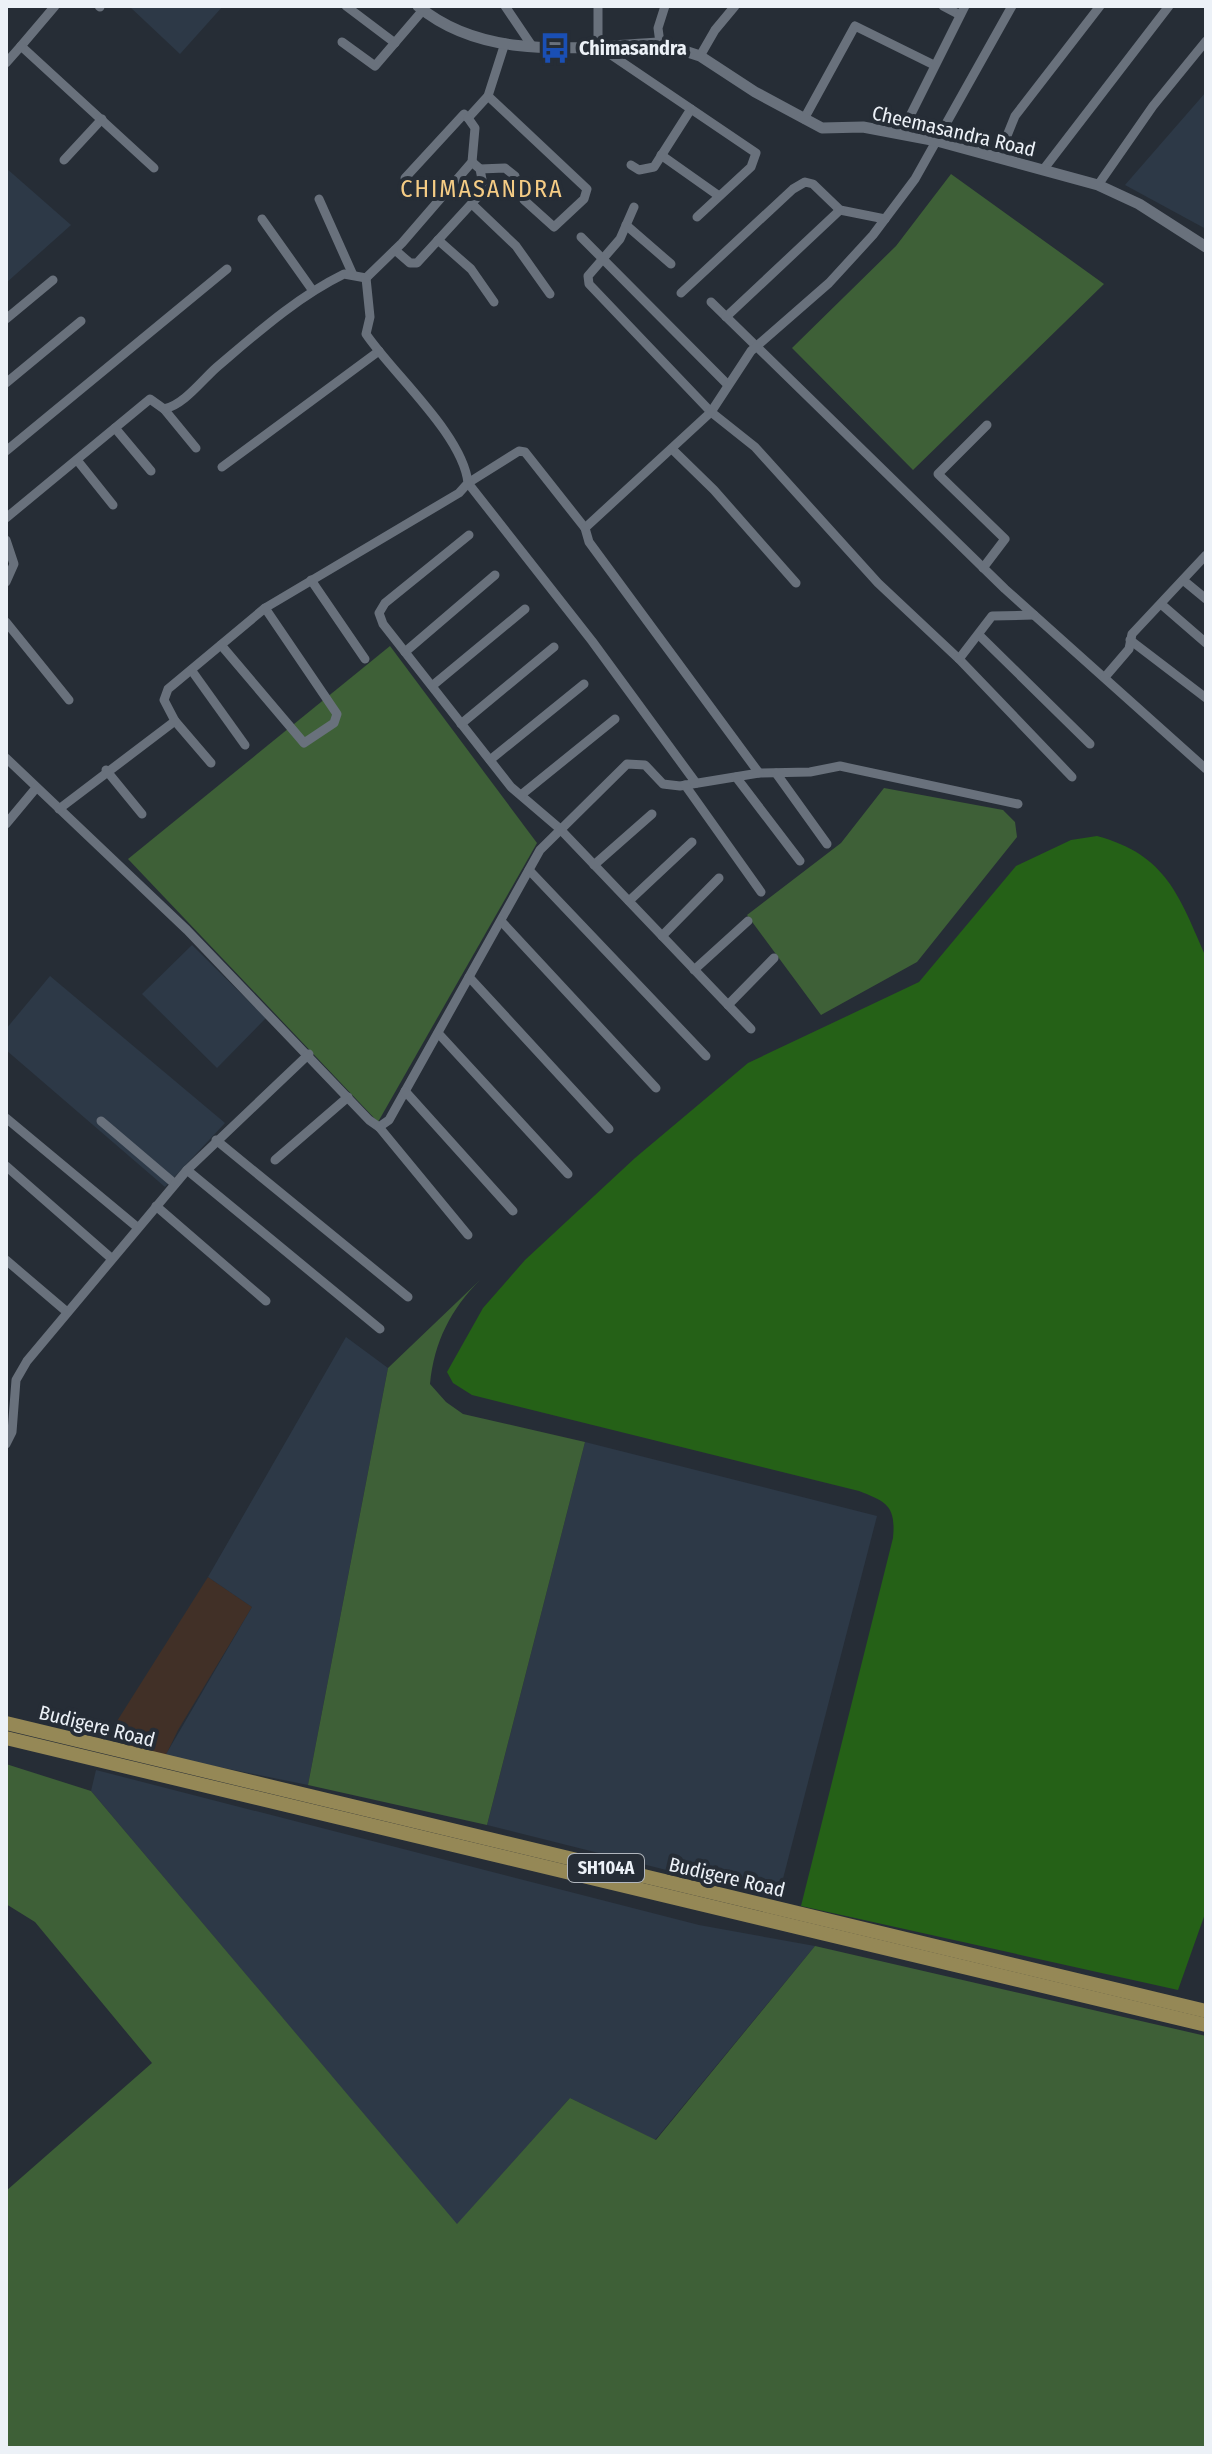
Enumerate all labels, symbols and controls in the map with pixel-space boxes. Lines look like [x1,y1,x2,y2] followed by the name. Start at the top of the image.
[538,31,572,65] bus stop icon: Chimasandra
[579,36,687,60] place label: Chimasandra
[870,101,1038,161] street label: Cheemasandra Road
[400,175,564,203] district label: CHIMASANDRA
[37,1700,157,1752] street label: Budigere Road
[667,1852,787,1902] street label: Budigere Road
[568,1854,644,1882] road number: SH104A

